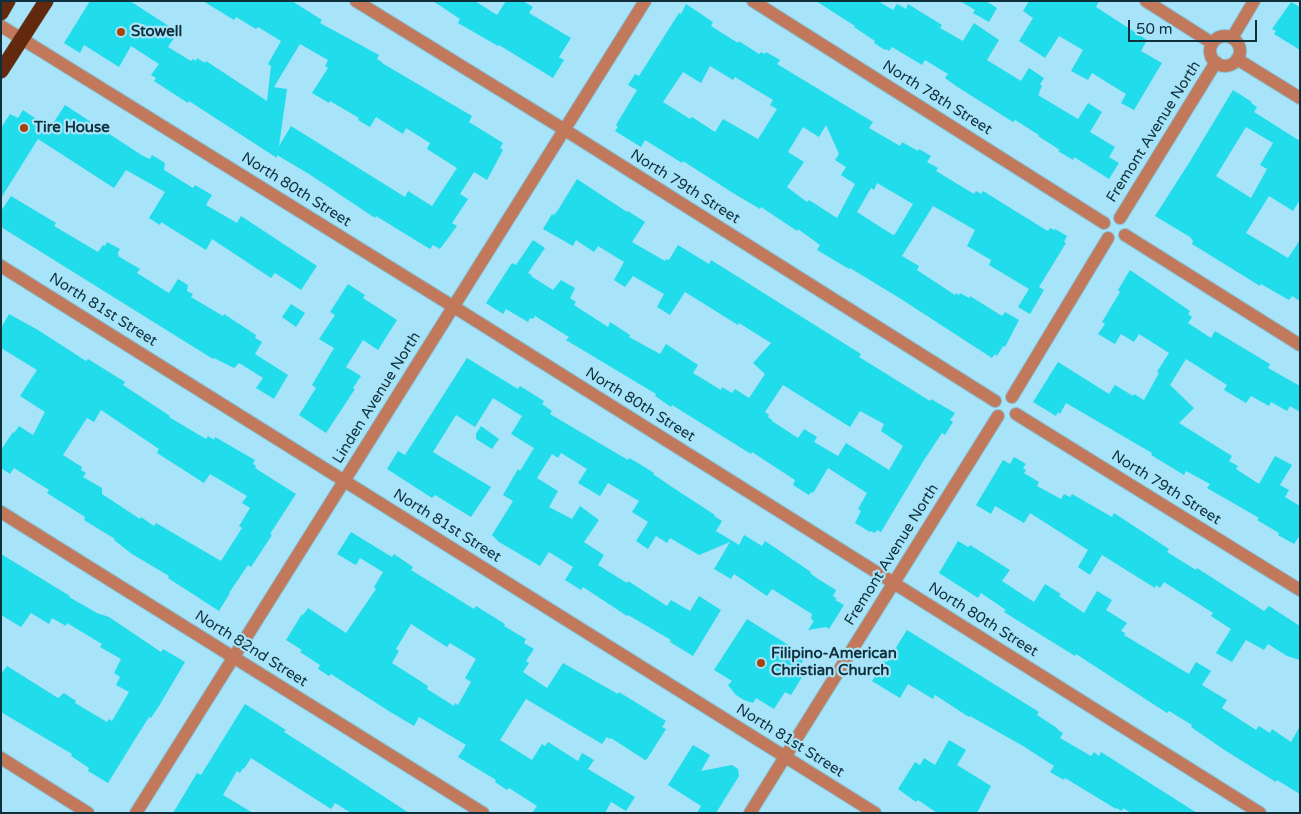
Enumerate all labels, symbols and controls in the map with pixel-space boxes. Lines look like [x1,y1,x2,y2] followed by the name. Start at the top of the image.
[1131,10,1260,42] scale bar
[1136,20,1173,38] text: 50 m
[131,23,182,41] place label: Stowell
[115,26,127,38] marker: Stowell
[879,57,995,139] street label: North 78th Street
[1103,58,1205,206] street label: Fremont Avenue North
[34,119,110,137] place label: Tire House
[18,122,30,134] marker: Tire House
[627,146,743,228] street label: North 79th Street
[238,149,354,231] street label: North 80th Street
[46,270,160,350] street label: North 81st Street
[329,329,425,467] street label: Linden Avenue North
[582,364,698,446] street label: North 80th Street
[1108,447,1224,529] street label: North 79th Street
[841,481,943,629] street label: Fremont Avenue North
[390,486,504,566] street label: North 81st Street
[925,579,1041,661] street label: North 80th Street
[191,607,311,691] street label: North 82nd Street
[771,645,897,680] place label: Filipino-American Christian Church
[755,657,767,669] marker: Filipino-American Christian Church
[733,701,847,781] street label: North 81st Street

